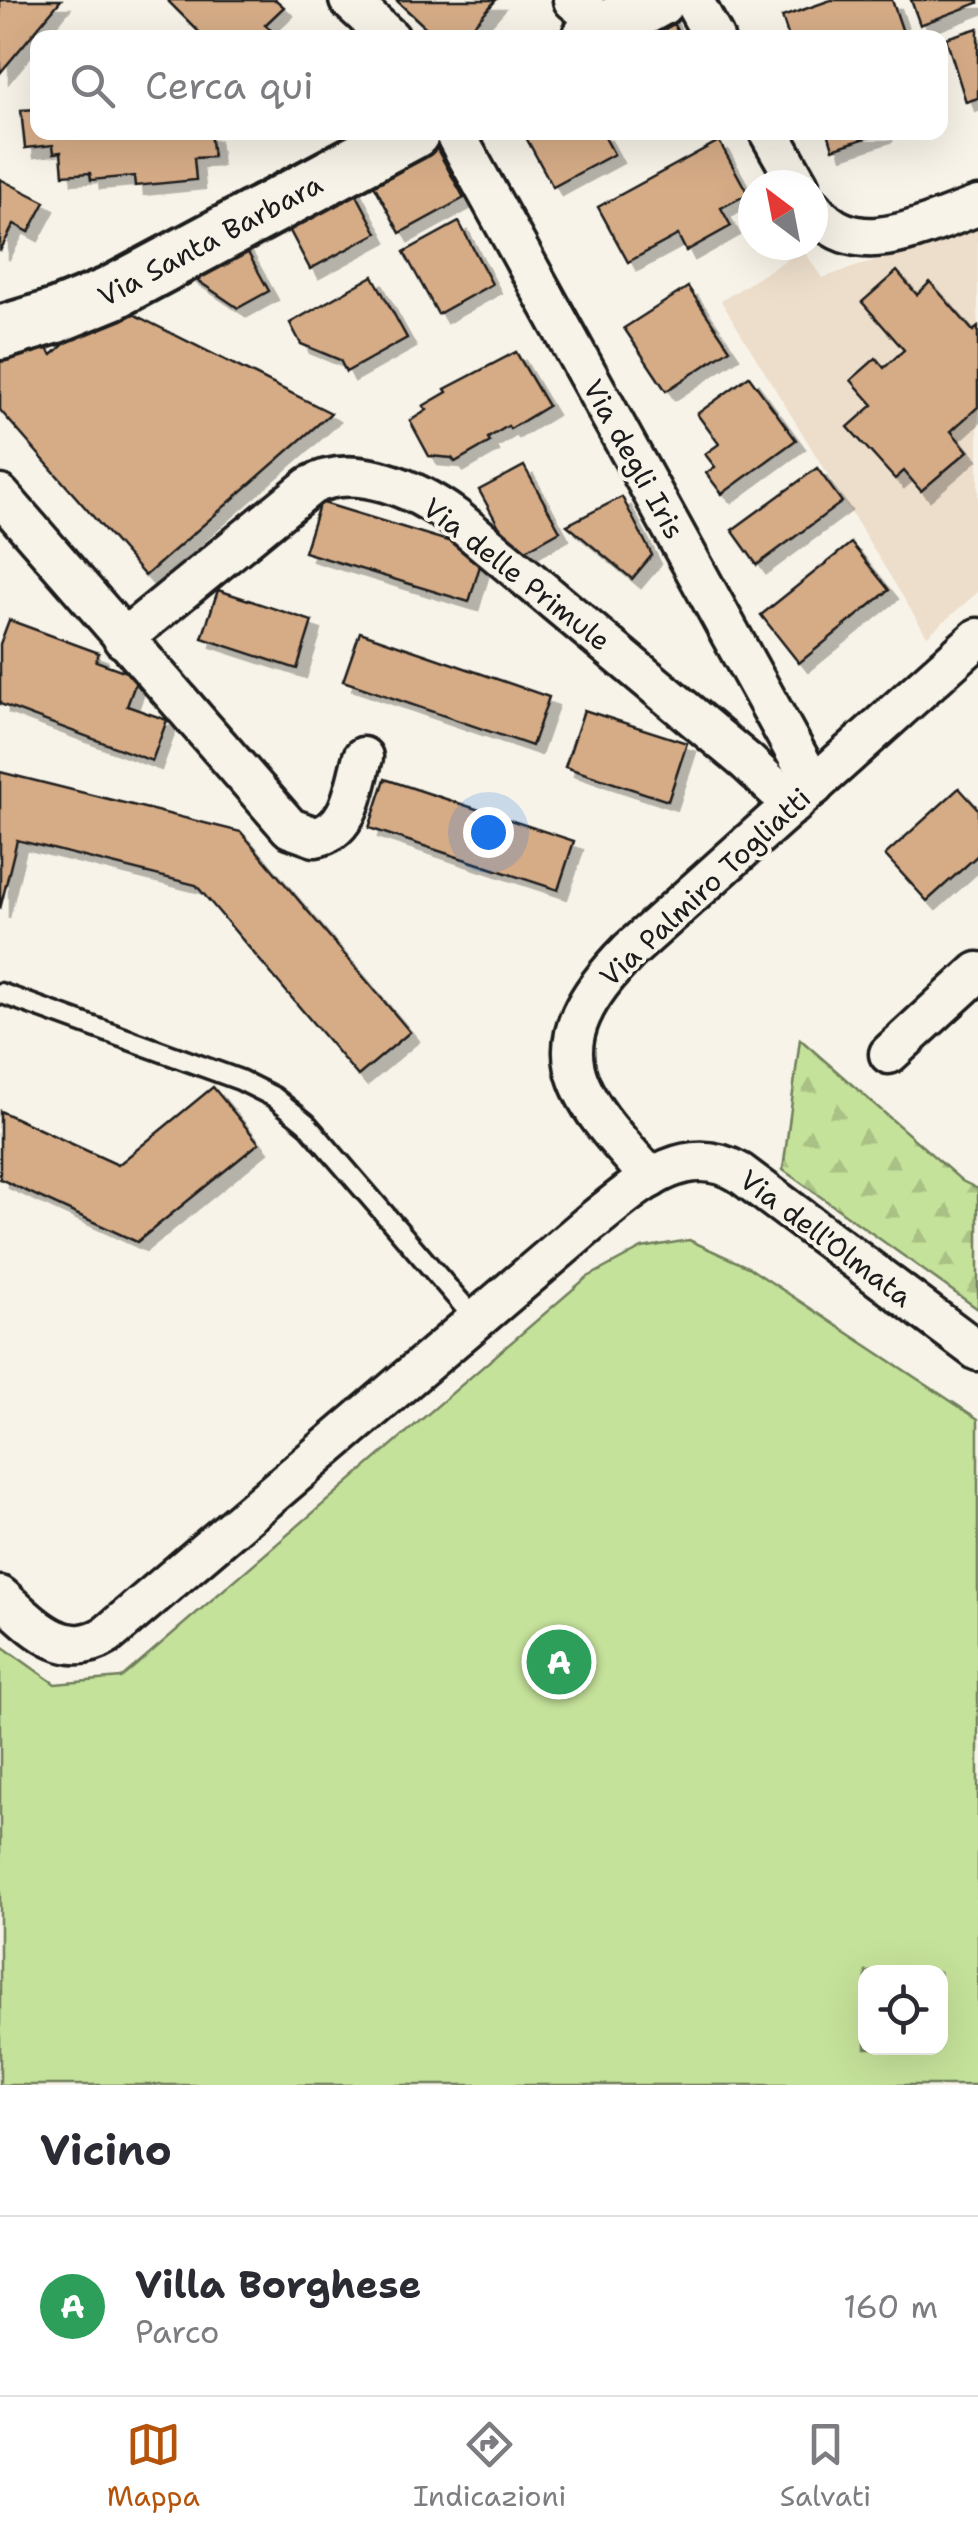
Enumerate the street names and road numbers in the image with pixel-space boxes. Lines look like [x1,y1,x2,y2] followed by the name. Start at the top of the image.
[91,165,329,315] street label: Via Santa Barbara
[574,372,694,546] street label: Via degli Iris
[415,489,619,659] street label: Via delle Primule
[591,779,819,995] street label: Via Palmiro Togliatti
[732,1161,920,1315] street label: Via dell'Olmata

